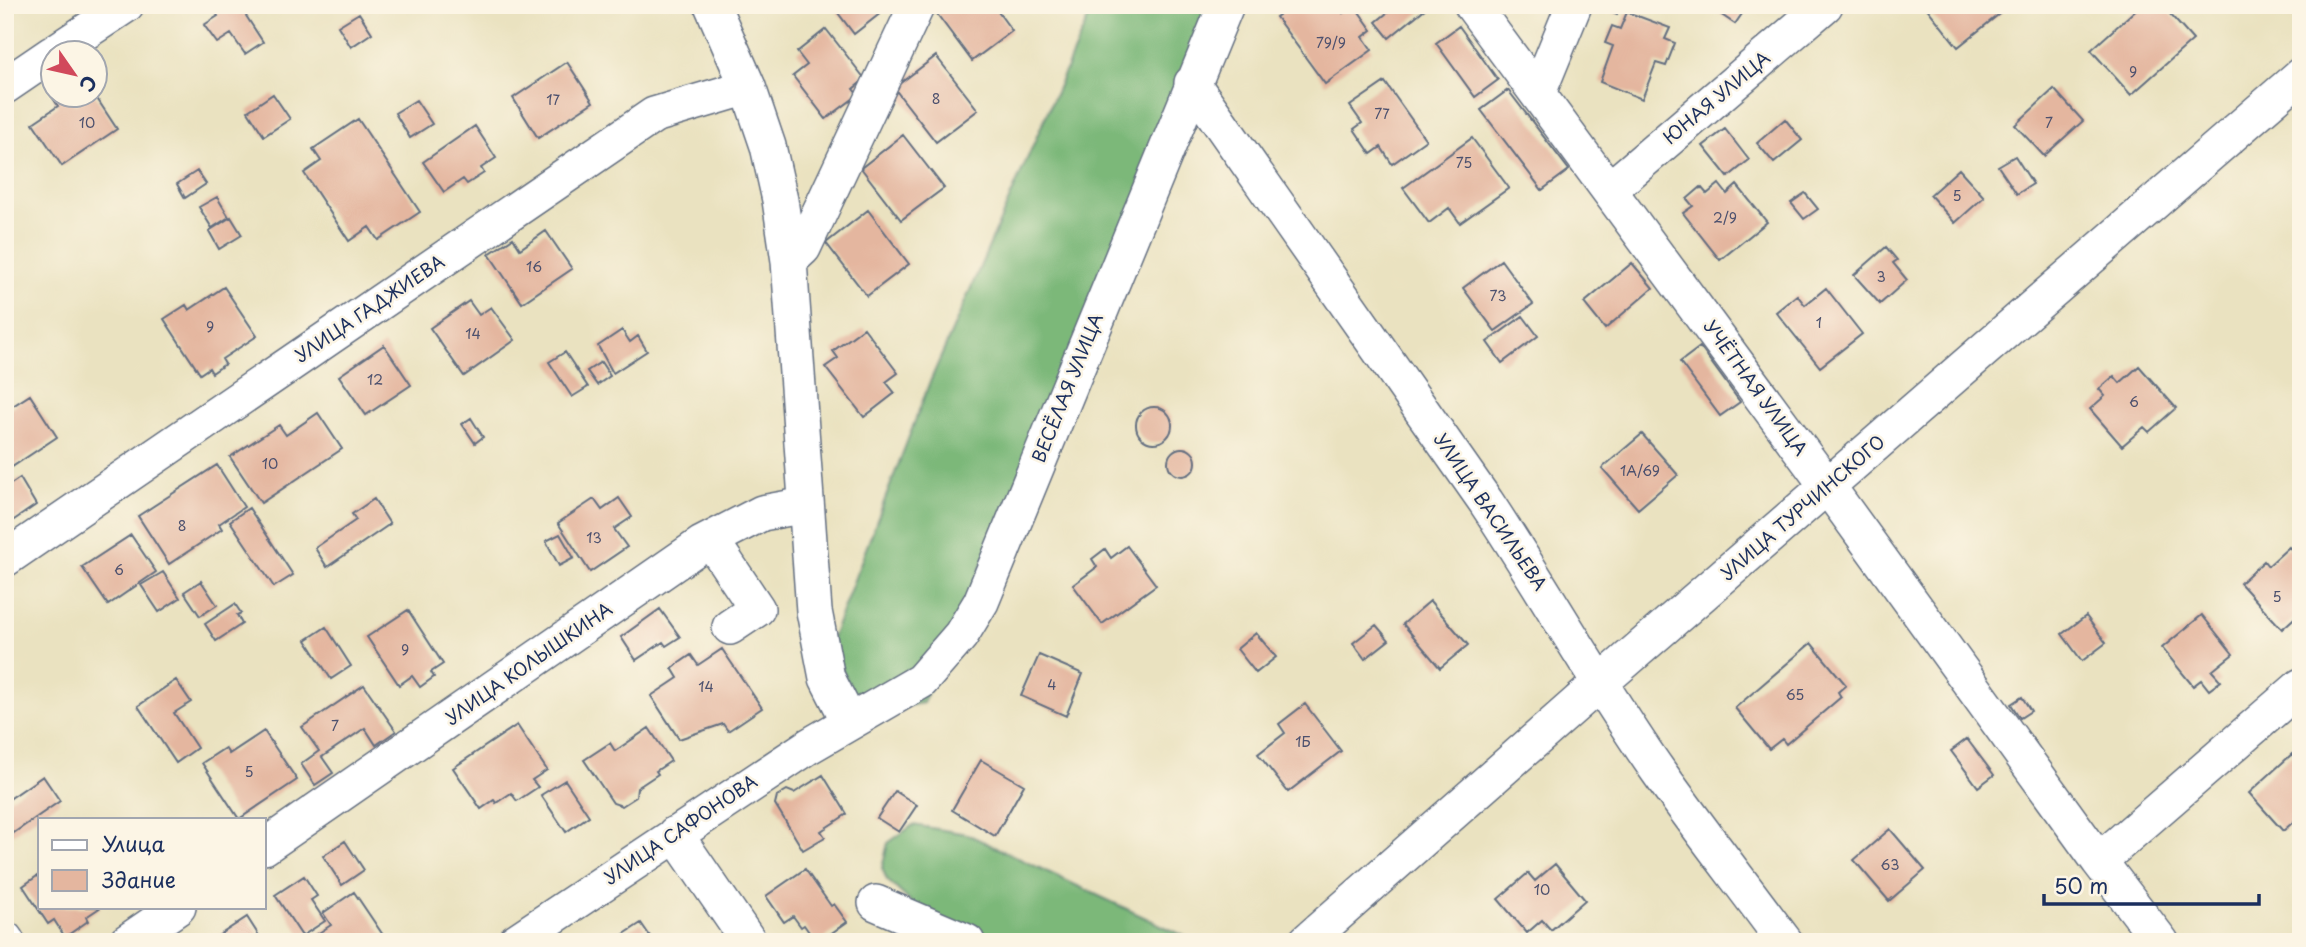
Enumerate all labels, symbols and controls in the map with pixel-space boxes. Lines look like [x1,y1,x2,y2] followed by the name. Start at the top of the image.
[1316,32,1346,53] house number: 79/9
[38,38,108,108] north arrow
[1657,44,1776,150] street label: ЮНАЯ УЛИЦА
[2129,61,2137,82] house number: 9
[73,70,105,98] text: С
[932,88,940,109] house number: 8
[546,89,560,110] house number: 17
[1374,103,1390,124] house number: 77
[79,112,95,133] house number: 10
[2045,112,2053,133] house number: 7
[1456,152,1472,173] house number: 75
[1952,185,1962,206] house number: 5
[1713,207,1737,228] house number: 2/9
[289,247,449,368] street label: УЛИЦА ГАДЖИЕВА
[526,256,542,277] house number: 16
[1876,266,1886,287] house number: 3
[1490,285,1506,306] house number: 73
[1024,309,1109,466] street label: ВЕСЁЛАЯ УЛИЦА
[1816,312,1822,333] house number: 1
[1698,314,1815,461] street label: УЧЁТНАЯ УЛИЦА
[206,316,214,337] house number: 9
[465,323,481,344] house number: 14
[367,369,383,390] house number: 12
[2129,391,2139,412] house number: 6
[1428,427,1554,595] street label: УЛИЦА ВАСИЛЬЕВА
[1714,428,1890,586] street label: УЛИЦА ТУРЧИНСКОГО
[262,453,278,474] house number: 10
[1620,460,1660,481] house number: 1А/69
[178,515,186,536] house number: 8
[586,527,602,548] house number: 13
[114,559,124,580] house number: 6
[2272,586,2282,607] house number: 5
[439,595,617,731] street label: УЛИЦА КОЛЫШКИНА
[401,639,409,660] house number: 9
[1047,674,1057,695] house number: 4
[698,676,714,697] house number: 14
[1786,684,1804,705] house number: 65
[331,715,339,736] house number: 7
[1295,731,1311,752] house number: 1Б
[244,761,254,782] house number: 5
[598,767,762,890] street label: УЛИЦА САФОНОВА
[38,818,266,908] legend
[102,827,165,859] text: Улица
[1881,854,1899,875] house number: 63
[102,863,176,895] text: Здание
[2044,863,2259,907] scale bar
[2054,869,2108,901] text: 50 m
[1534,879,1550,900] house number: 10

